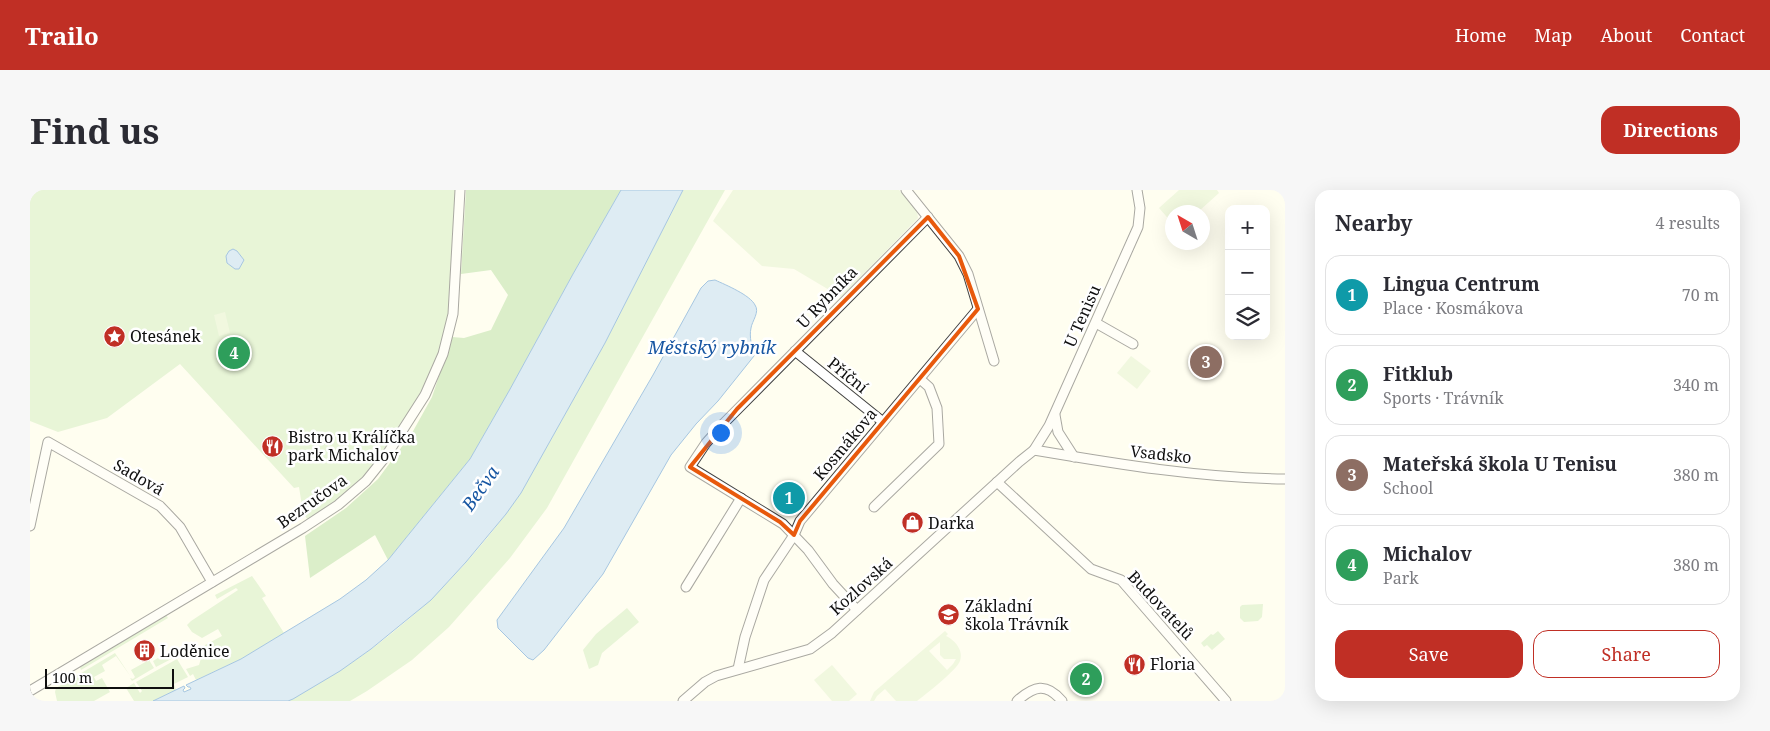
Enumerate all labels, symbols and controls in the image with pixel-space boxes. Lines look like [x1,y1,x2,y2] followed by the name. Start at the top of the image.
[25,19,99,52] text: Trailo
[1455,23,1506,47] text: Home
[1534,23,1572,47] text: Map
[1600,23,1652,47] text: About
[1680,23,1745,47] text: Contact
[1601,106,1740,154] button: Directions
[30,107,159,154] text: Find us
[1165,205,1210,250] north arrow
[1225,205,1270,340] map controls
[1225,205,1270,250] button: +
[1335,209,1413,237] text: Nearby
[1656,212,1720,234] text: 4 results
[1225,250,1270,295] button: −
[792,261,862,333] street label: U Rybníka
[1383,271,1540,297] text: Lingua Centrum
[1059,281,1105,351] street label: U Tenisu
[1347,284,1357,306] text: 1
[1682,284,1719,306] text: 70 m
[1225,295,1270,340] button: layers
[1383,297,1523,319] text: Place · Kosmákova
[102,324,126,348] place icon: Otesánek
[130,325,201,347] place label: Otesánek
[218,334,250,372] pin: 4
[647,335,777,359] water label: Městský rybník
[1190,343,1222,381] pin: 3
[823,352,873,398] street label: Příční
[1383,361,1453,387] text: Fitklub
[1347,374,1357,396] text: 2
[1673,374,1719,396] text: 340 m
[1383,387,1504,409] text: Sports · Trávník
[808,403,882,485] street label: Kosmákova
[708,420,734,446] your location
[288,426,415,466] place label: Bistro u Králíčka park Michalov
[260,434,284,458] restaurant icon: Bistro u Králíčka park Michalov
[1129,440,1193,468] street label: Vsadsko
[1383,451,1617,477] text: Mateřská škola U Tenisu
[110,454,168,500] street label: Sadová
[455,460,504,516] water label: Bečva
[1347,464,1357,486] text: 3
[1673,464,1719,486] text: 380 m
[273,469,351,533] street label: Bezručova
[1383,477,1433,499] text: School
[773,479,805,517] pin: 1
[900,511,924,535] shop icon: Darka
[928,512,975,534] place label: Darka
[1383,541,1472,567] text: Michalov
[825,552,897,620] street label: Kozlovská
[1347,554,1357,576] text: 4
[1673,554,1719,576] text: 380 m
[1123,566,1199,644] street label: Budovatelů
[1383,567,1419,589] text: Park
[965,595,1069,635] place label: Základní škola Trávník
[937,603,961,627] school or university icon: Základní škola Trávník
[1335,630,1523,678] button: Save
[1533,630,1720,678] button: Share
[132,639,156,663] building icon: Loděnice
[160,640,229,662] place label: Loděnice
[1122,652,1146,676] restaurant icon: Floria
[1150,653,1195,675] place label: Floria
[1070,660,1102,698] pin: 2
[45,666,174,689] scale bar
[52,668,92,687] text: 100 m

